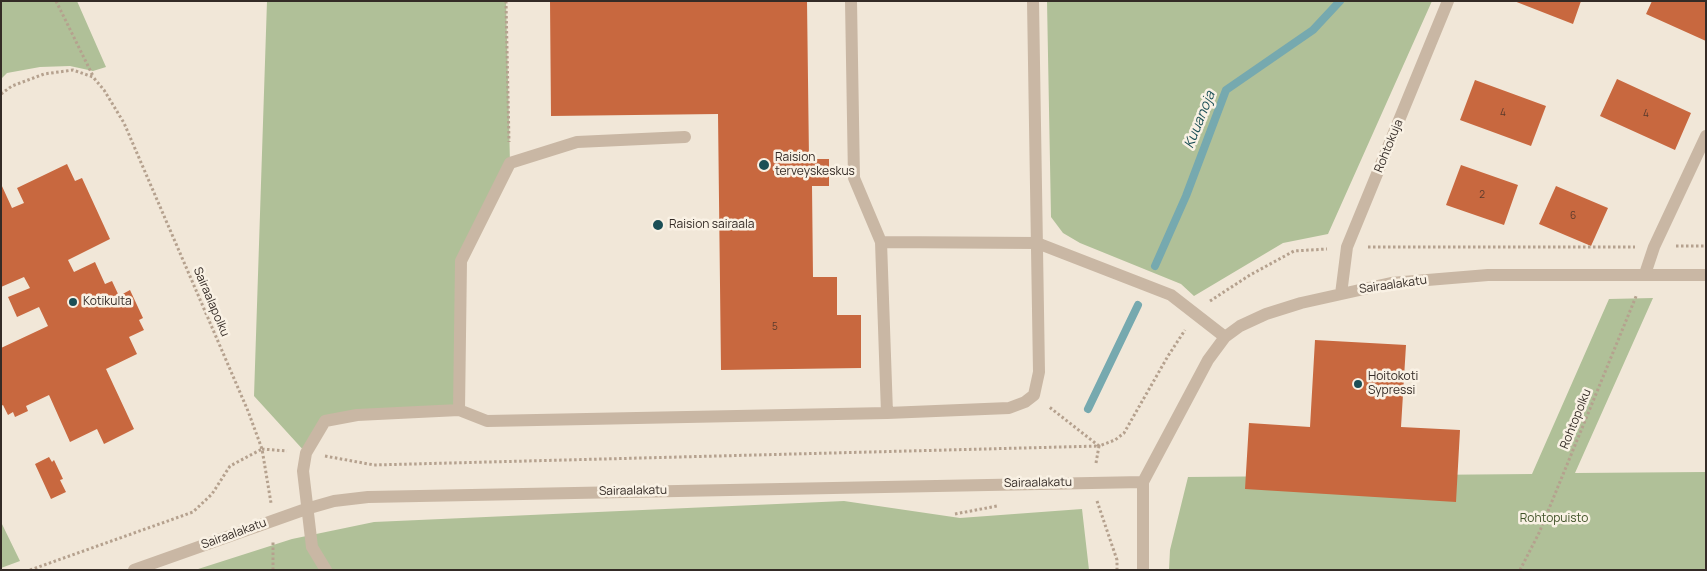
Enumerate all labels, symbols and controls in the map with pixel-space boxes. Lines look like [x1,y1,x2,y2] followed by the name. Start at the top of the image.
[1181,89,1219,151] water label: Kuuanoja
[1500,107,1506,119] house number: 4
[1643,108,1649,120] house number: 4
[1372,117,1406,175] street label: Rohtokuja
[775,151,855,179] place label: Raision terveyskeskus
[757,158,771,172] marker: Raision terveyskeskus
[1479,189,1485,201] house number: 2
[1570,210,1576,222] house number: 6
[651,218,665,232] marker: Raision sairaala
[669,218,754,232] place label: Raision sairaala
[190,265,232,339] street label: Sairaalapolku
[1358,273,1428,297] street label: Sairaalakatu
[83,295,132,309] place label: Kotikulta
[67,296,79,308] marker: Kotikulta
[772,321,778,333] house number: 5
[1368,370,1418,398] place label: Hoitokoti Sypressi
[1352,378,1364,390] marker: Hoitokoti Sypressi
[1557,387,1595,451] street label: Rohtopolku
[1004,475,1072,491] street label: Sairaalakatu
[599,483,667,499] street label: Sairaalakatu
[1520,512,1588,526] park label: Rohtopuisto
[199,516,269,552] street label: Sairaalakatu

